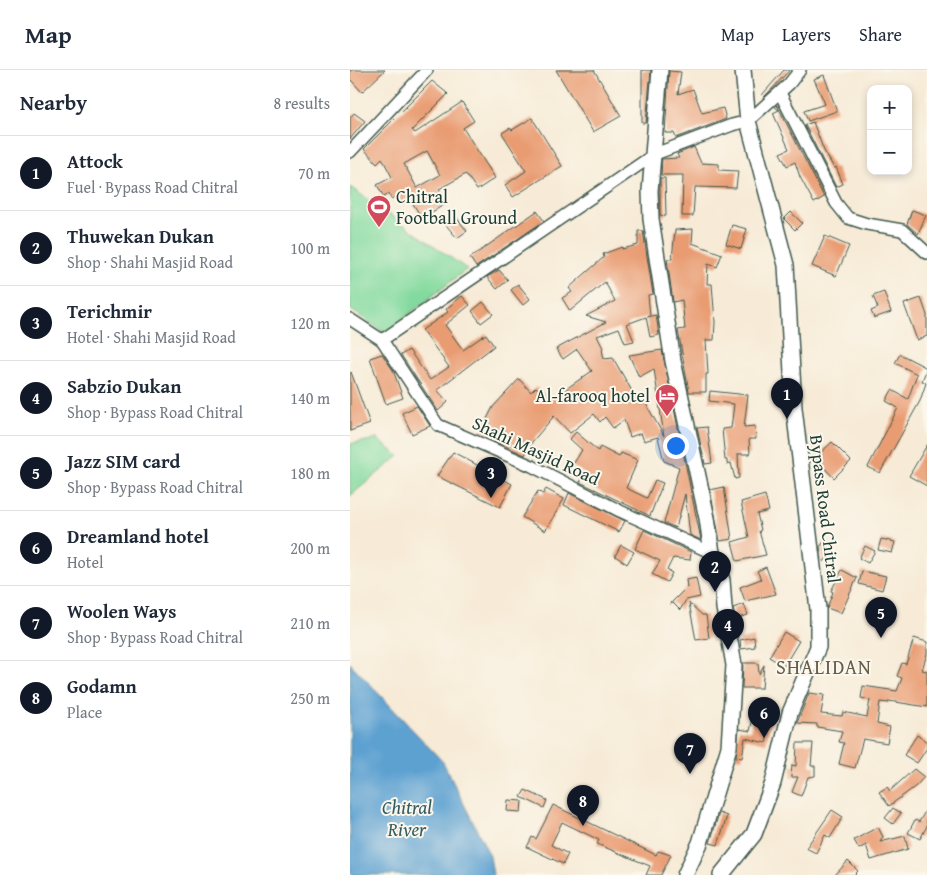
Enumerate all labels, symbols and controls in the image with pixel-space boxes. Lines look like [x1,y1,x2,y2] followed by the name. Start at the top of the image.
[25,17,72,52] text: Map
[721,21,754,48] text: Map
[782,21,831,48] text: Layers
[859,21,902,48] text: Share
[867,85,912,175] map controls
[867,85,912,130] button: +
[20,87,87,118] text: Nearby
[273,91,330,115] text: 8 results
[867,130,912,175] button: −
[67,147,123,175] text: Attock
[32,161,40,185] text: 1
[298,161,330,185] text: 70 m
[67,175,238,199] text: Fuel · Bypass Road Chitral
[396,183,517,231] place label: Chitral Football Ground
[366,194,392,228] sports icon: Chitral Football Ground
[67,222,214,250] text: Thuwekan Dukan
[32,236,40,260] text: 2
[290,236,330,260] text: 100 m
[67,250,233,274] text: Shop · Shahi Masjid Road
[67,297,152,325] text: Terichmir
[32,311,40,335] text: 3
[290,311,330,335] text: 120 m
[67,325,236,349] text: Hotel · Shahi Masjid Road
[67,372,181,400] text: Sabzio Dukan
[771,378,803,419] pin: 1
[535,382,650,409] place label: Al-farooq hotel
[654,383,680,417] hotel icon: Al-farooq hotel
[32,386,40,410] text: 4
[290,386,330,410] text: 140 m
[67,400,243,424] text: Shop · Bypass Road Chitral
[468,409,605,492] street label: Shahi Masjid Road
[663,433,689,459] your location
[803,433,848,585] street label: Bypass Road Chitral
[67,447,180,475] text: Jazz SIM card
[475,457,507,498] pin: 3
[32,461,40,485] text: 5
[290,461,330,485] text: 180 m
[67,475,243,499] text: Shop · Bypass Road Chitral
[67,522,209,550] text: Dreamland hotel
[32,536,40,560] text: 6
[290,536,330,560] text: 200 m
[67,550,103,574] text: Hotel
[699,551,731,592] pin: 2
[67,597,176,625] text: Woolen Ways
[865,597,897,638] pin: 5
[712,609,744,650] pin: 4
[32,611,40,635] text: 7
[290,611,330,635] text: 210 m
[67,625,243,649] text: Shop · Bypass Road Chitral
[776,652,872,681] district label: SHALIDAN
[67,672,137,700] text: Godamn
[32,686,40,710] text: 8
[290,686,330,710] text: 250 m
[748,697,780,738] pin: 6
[67,700,102,724] text: Place
[674,733,706,774] pin: 7
[567,785,599,826] pin: 8
[382,793,432,843] water label: Chitral River

